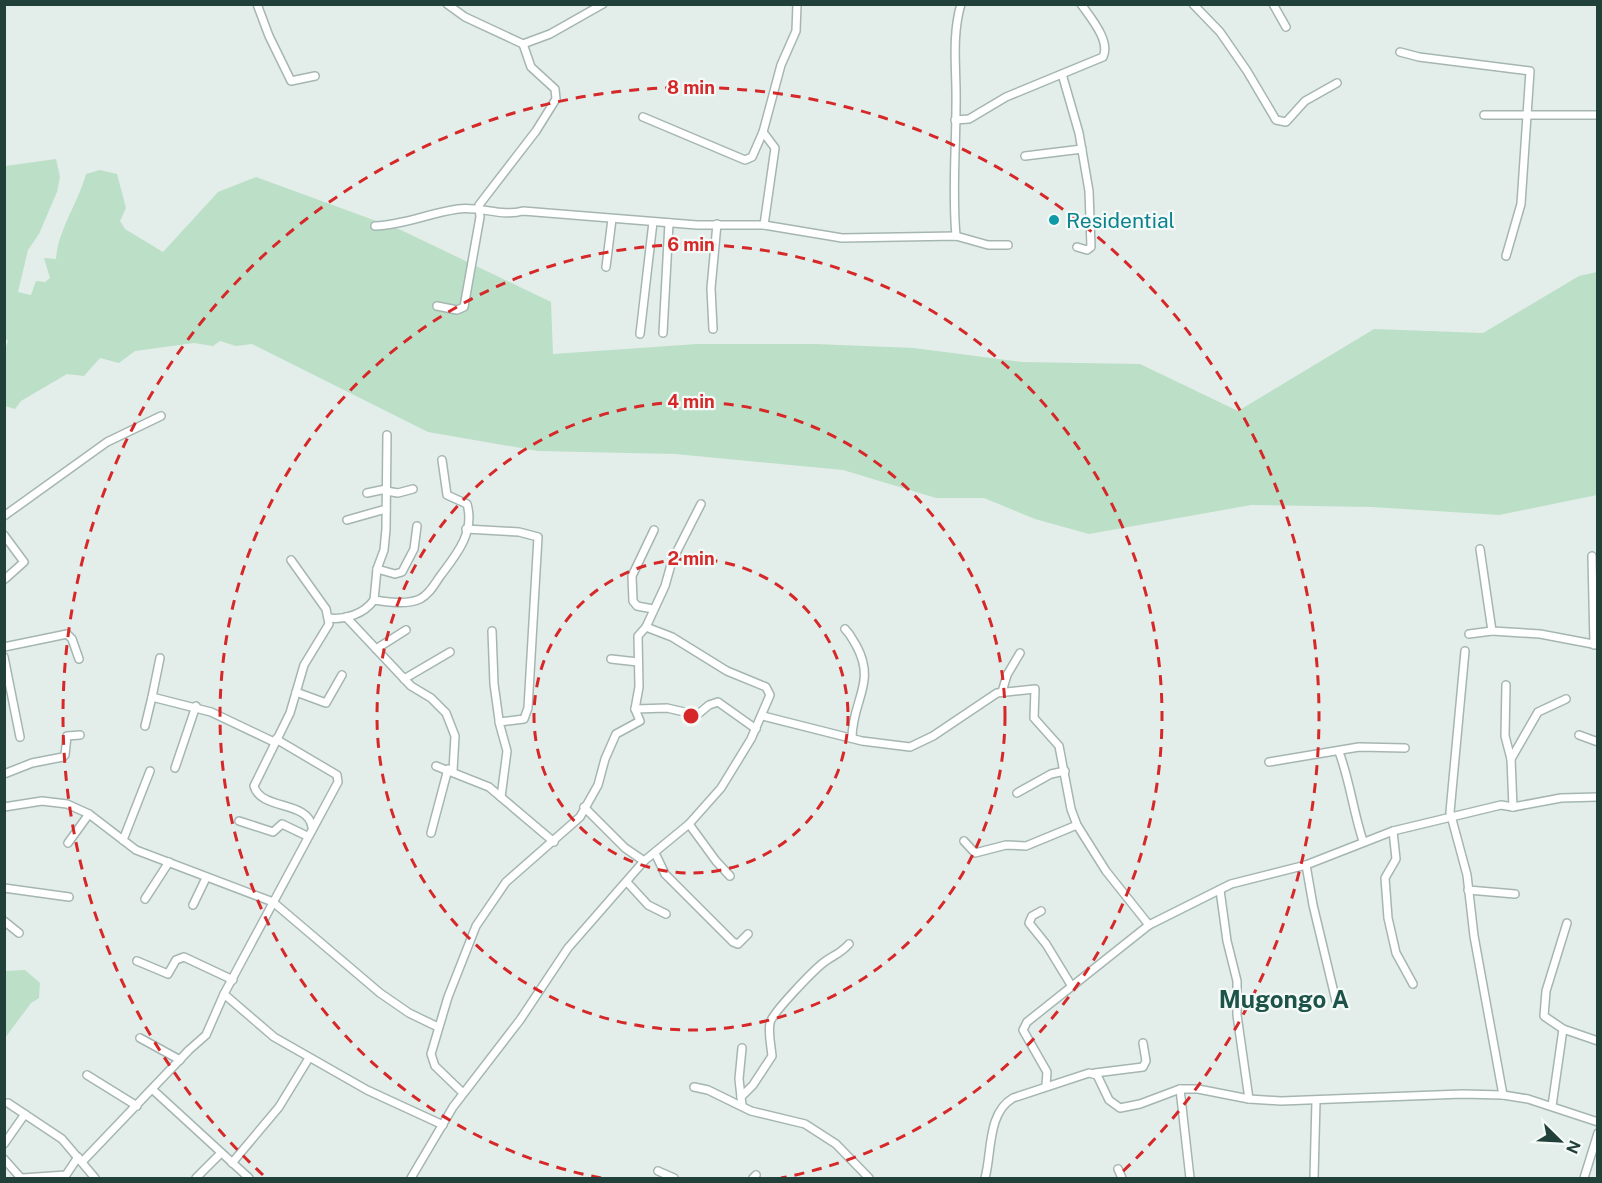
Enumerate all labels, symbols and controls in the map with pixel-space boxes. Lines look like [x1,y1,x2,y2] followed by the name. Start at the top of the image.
[667,77,715,98] text: 8 min
[1066,208,1175,233] place label: Residential
[1047,213,1061,227] marker: Residential
[667,234,715,255] text: 6 min
[667,391,715,412] text: 4 min
[667,548,715,569] text: 2 min
[681,706,701,726] centre of rings
[1219,985,1349,1013] district label: Mugongo A
[1530,1111,1590,1171] north arrow
[1562,1137,1584,1156] text: N

